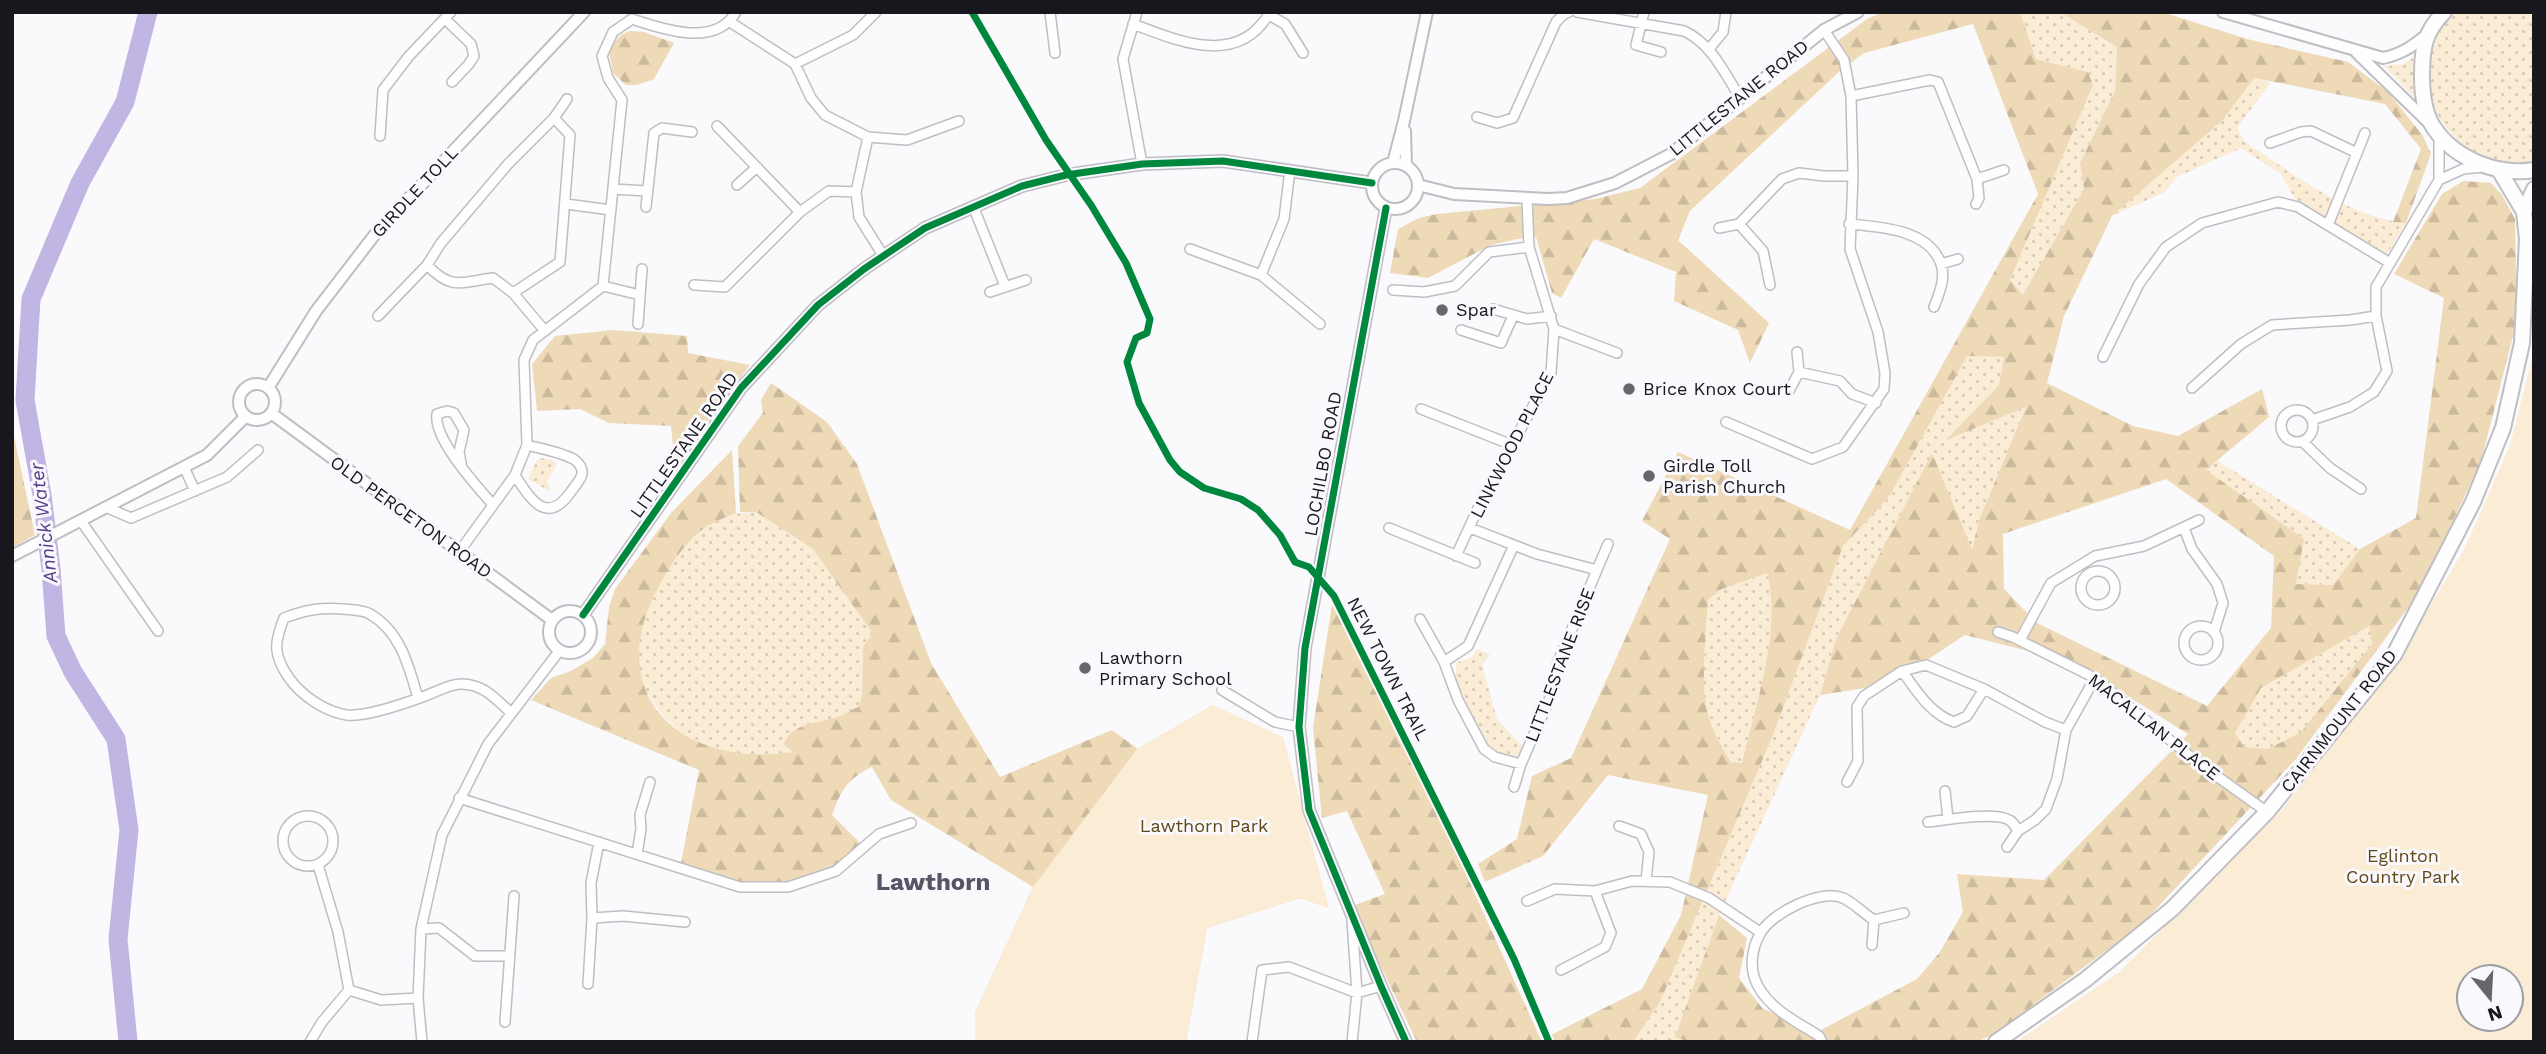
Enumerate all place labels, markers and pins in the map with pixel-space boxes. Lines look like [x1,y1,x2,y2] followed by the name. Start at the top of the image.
[1456,299,1496,320] place label: Spar
[1434,302,1450,318] marker: Spar
[1643,378,1791,399] place label: Brice Knox Court
[1621,381,1637,397] marker: Brice Knox Court
[1663,455,1786,497] place label: Girdle Toll Parish Church
[1641,468,1657,484] marker: Girdle Toll Parish Church
[1099,647,1232,689] place label: Lawthorn Primary School
[1077,660,1093,676] marker: Lawthorn Primary School

